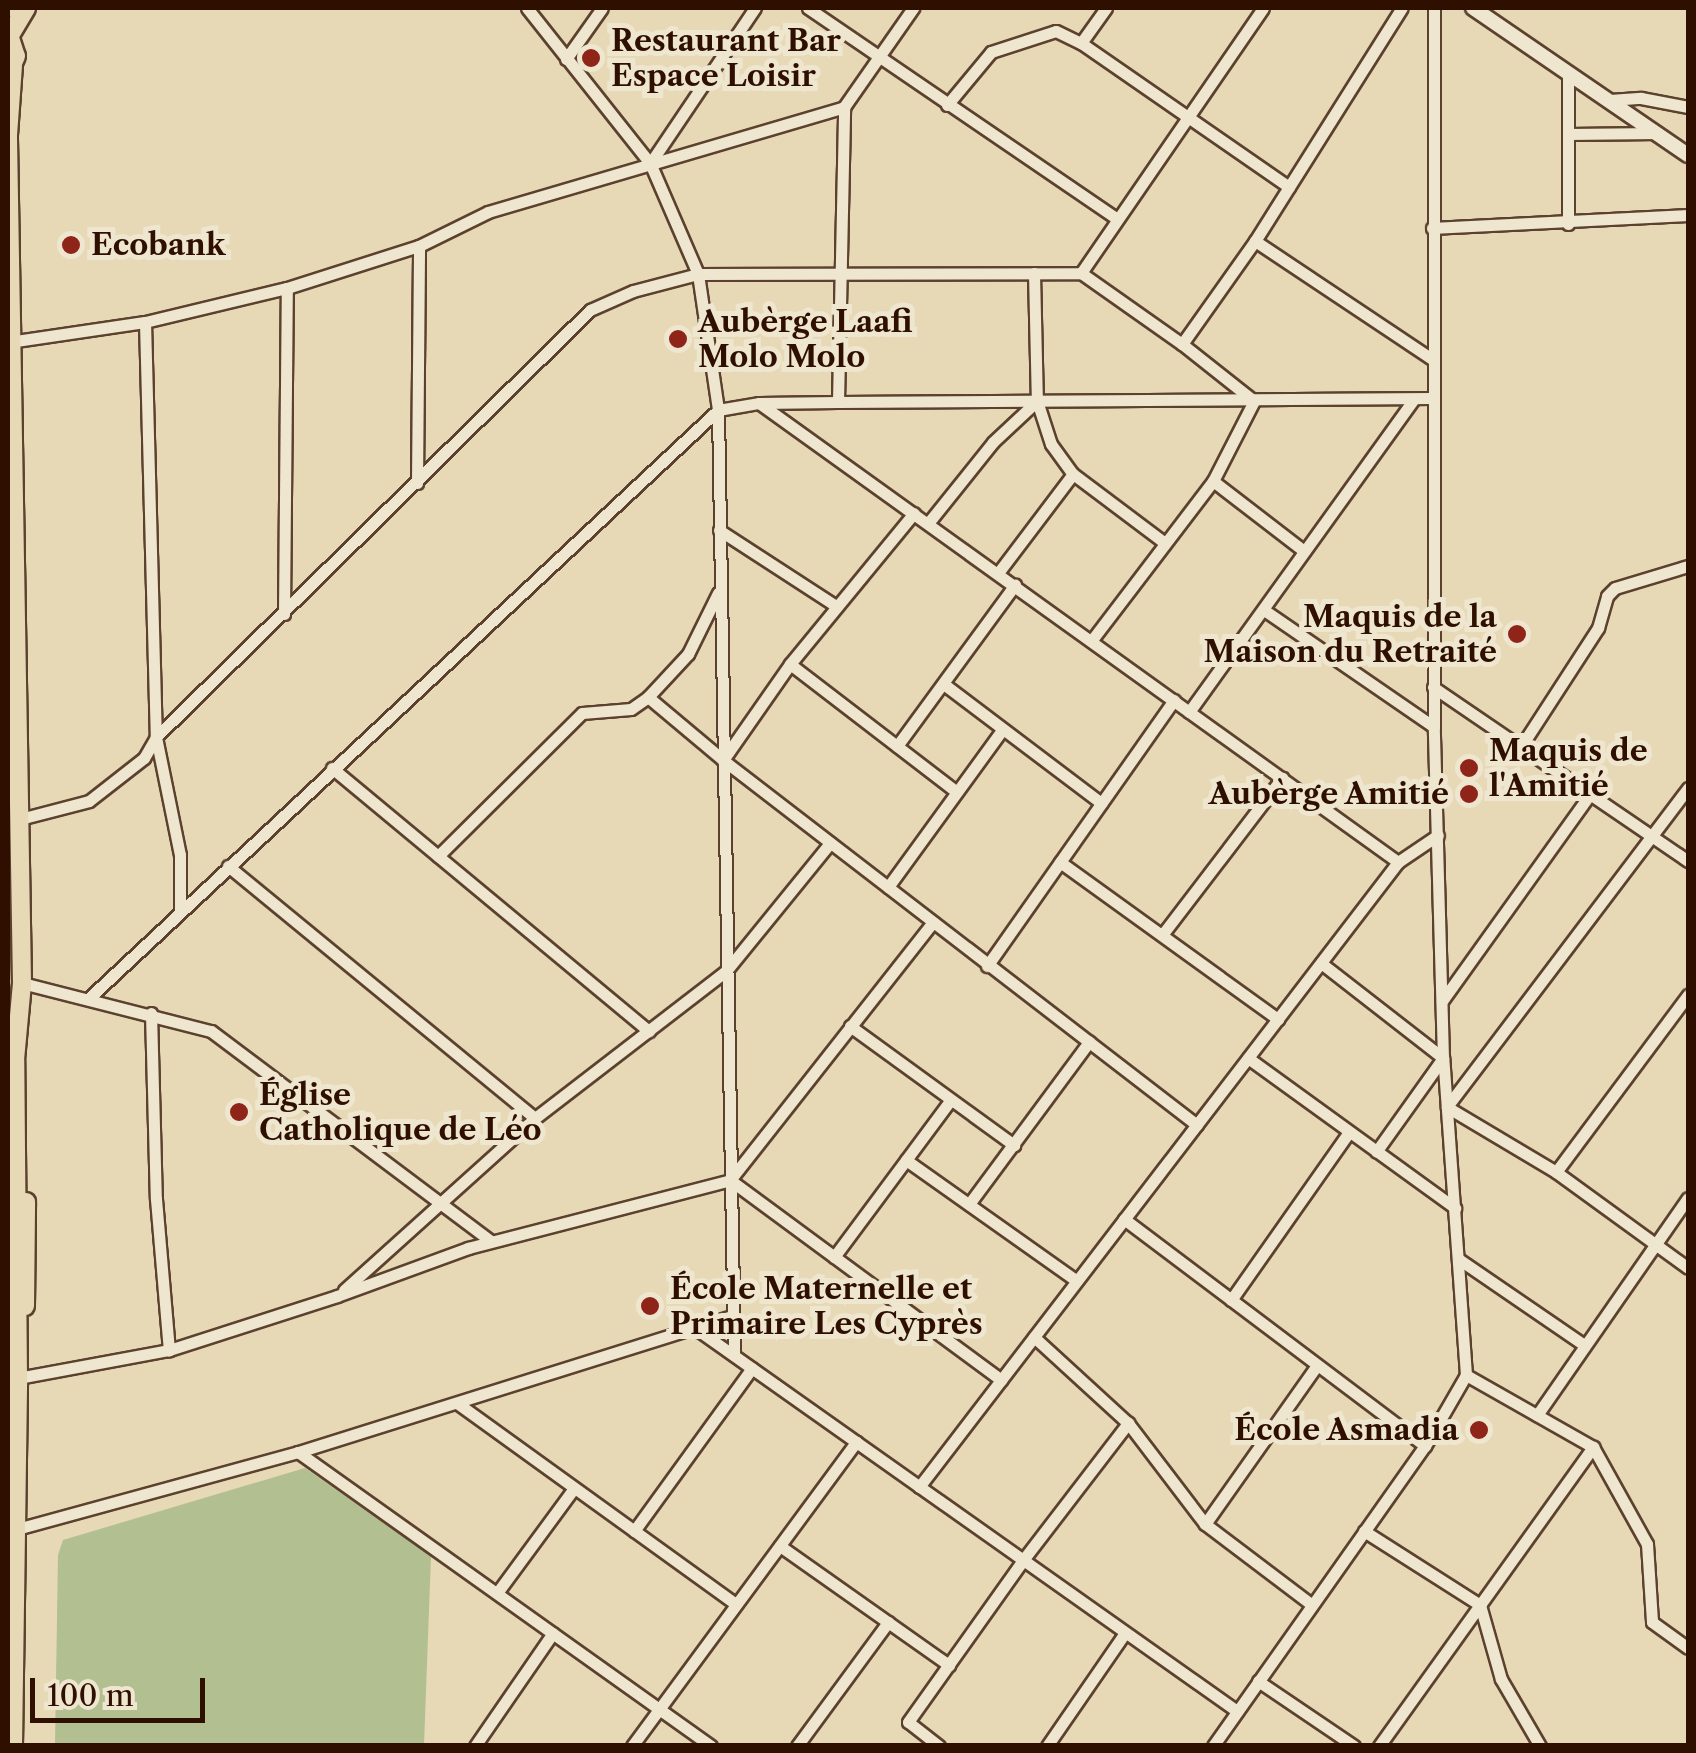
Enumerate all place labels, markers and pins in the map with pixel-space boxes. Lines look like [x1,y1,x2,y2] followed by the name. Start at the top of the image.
[611,23,841,94] place label: Restaurant Bar Espace Loisir
[580,47,602,69] marker: Restaurant Bar Espace Loisir
[91,227,226,263] place label: Ecobank
[60,234,82,256] marker: Ecobank
[698,304,913,374] place label: Aubèrge Laafi Molo Molo
[667,328,689,350] marker: Aubèrge Laafi Molo Molo
[1204,599,1497,670] place label: Maquis de la Maison du Retraité
[1506,623,1528,645] marker: Maquis de la Maison du Retraité
[1489,733,1648,804] place label: Maquis de l'Amitié
[1458,757,1480,779] marker: Maquis de l'Amitié
[1207,776,1449,812] place label: Aubèrge Amitié
[1458,783,1480,805] marker: Aubèrge Amitié
[259,1077,542,1148] place label: Église Catholique de Léo
[228,1101,250,1123] marker: Église Catholique de Léo
[670,1271,983,1342] place label: École Maternelle et Primaire Les Cyprès
[639,1295,661,1317] marker: École Maternelle et Primaire Les Cyprès
[1233,1412,1459,1448] place label: École Asmadia
[1468,1419,1490,1441] marker: École Asmadia

